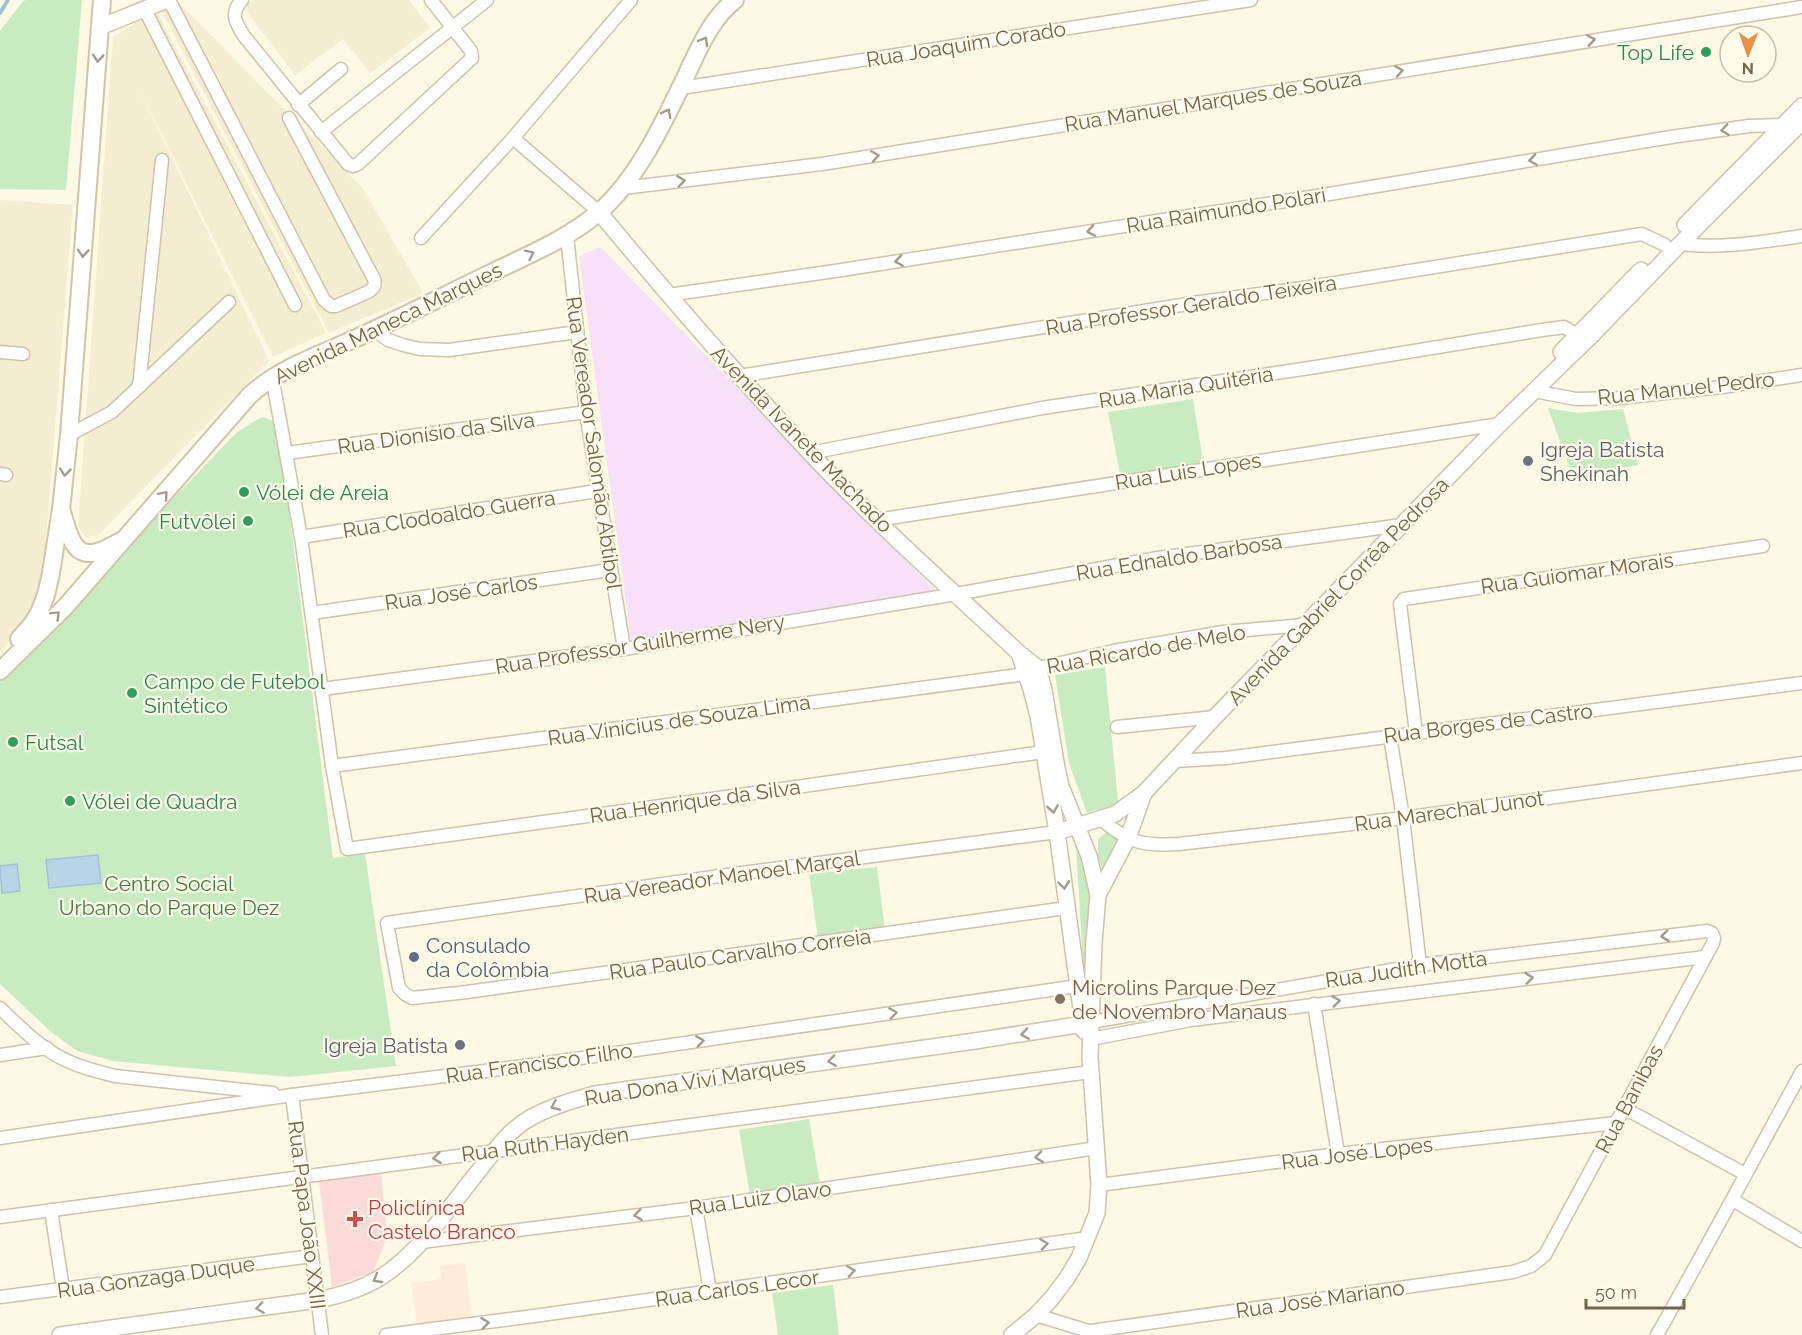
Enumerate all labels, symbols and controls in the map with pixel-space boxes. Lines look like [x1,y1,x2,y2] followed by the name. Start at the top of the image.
[864,16,1068,72] street label: Rua Joaquim Corado
[1718,24,1778,84] north arrow
[1587,35,1596,47] one-way arrow
[697,37,708,47] one-way arrow
[1617,40,1694,65] place label: Top Life
[1699,45,1713,59] marker: Top Life
[92,54,105,63] one-way arrow
[1741,59,1754,78] text: N
[1063,65,1363,137] street label: Rua Manuel Marques de Souza
[1394,66,1403,78] one-way arrow
[660,109,671,119] one-way arrow
[1721,123,1730,135] one-way arrow
[869,150,879,163] one-way arrow
[1528,153,1537,165] one-way arrow
[677,175,686,188] one-way arrow
[1124,182,1328,238] street label: Rua Raimundo Polari
[1087,224,1097,237] one-way arrow
[77,248,90,257] one-way arrow
[524,249,535,261] one-way arrow
[894,255,903,267] one-way arrow
[270,257,506,389] street label: Avenida Maneca Marques
[1044,270,1338,340] street label: Rua Professor Geraldo Teixeira
[561,295,627,592] street label: Rua Vereador Salomão Abtibol
[706,340,898,538] street label: Avenida Ivanete Machado
[1097,361,1275,413] street label: Rua Maria Quitéria
[1596,366,1776,410] street label: Rua Manuel Pedro
[336,407,536,459] street label: Rua Dionísio da Silva
[1540,437,1665,486] place label: Igreja Batista Shekinah
[1113,447,1263,495] street label: Rua Luis Lopes
[1521,454,1535,468] marker: Igreja Batista Shekinah
[59,468,72,477] one-way arrow
[1222,472,1454,710] street label: Avenida Gabriel Corrêa Pedrosa
[256,480,389,505] place label: Vólei de Areia
[237,485,251,499] marker: Vólei de Areia
[341,485,557,543] street label: Rua Clodoaldo Guerra
[156,491,167,502] one-way arrow
[159,509,236,534] place label: Futvôlei
[241,514,255,528] marker: Futvôlei
[1074,528,1284,586] street label: Rua Ednaldo Barbosa
[1479,547,1675,599] street label: Rua Guiomar Morais
[383,569,539,615] street label: Rua José Carlos
[493,609,787,679] street label: Rua Professor Guilherme Nery
[49,612,60,623] one-way arrow
[1045,619,1247,679] street label: Rua Ricardo de Melo
[144,669,325,718] place label: Campo de Futebol Sintético
[125,686,139,700] marker: Campo de Futebol Sintético
[546,689,812,751] street label: Rua Vinícius de Souza Lima
[1382,698,1594,748] street label: Rua Borges de Castro
[25,730,84,755] place label: Futsal
[6,735,20,749] marker: Futsal
[588,774,802,828] street label: Rua Henrique da Silva
[1353,785,1545,837] street label: Rua Marechal Junot
[82,789,238,814] place label: Vólei de Quadra
[63,794,77,808] marker: Vólei de Quadra
[1047,805,1059,814] one-way arrow
[582,845,862,909] street label: Rua Vereador Manoel Marçal
[59,871,279,920] park label: Centro Social Urbano do Parque Dez
[1057,880,1069,890] one-way arrow
[607,923,873,985] street label: Rua Paulo Carvalho Correia
[1661,929,1670,941] one-way arrow
[426,933,549,982] place label: Consulado da Colômbia
[1324,945,1488,993] street label: Rua Judith Motta
[407,950,421,964] marker: Consulado da Colômbia
[1525,973,1534,985] one-way arrow
[1072,975,1287,1024] place label: Microlins Parque Dez de Novembro Manaus
[1053,992,1067,1006] marker: Microlins Parque Dez de Novembro Manaus
[1331,996,1340,1008] one-way arrow
[888,1007,898,1019] one-way arrow
[1021,1027,1030,1039] one-way arrow
[324,1033,448,1058] place label: Igreja Batista
[696,1035,705,1047] one-way arrow
[444,1038,634,1088] street label: Rua Francisco Filho
[453,1038,467,1052] marker: Igreja Batista
[1590,1040,1668,1158] street label: Rua Banibas
[583,1051,807,1111] street label: Rua Dona Vivi Marques
[828,1054,837,1067] one-way arrow
[551,1099,562,1111] one-way arrow
[283,1119,331,1311] street label: Rua Papa João XXIII
[460,1121,630,1167] street label: Rua Ruth Hayden
[1280,1131,1434,1175] street label: Rua José Lopes
[1034,1150,1044,1162] one-way arrow
[432,1151,442,1163] one-way arrow
[687,1176,833,1220] street label: Rua Luiz Olavo
[368,1195,516,1244] place label: Policlínica Castelo Branco
[633,1209,643,1221] one-way arrow
[346,1210,364,1228] marker: Policlínica Castelo Branco
[1039,1238,1048,1250] one-way arrow
[56,1251,256,1303] street label: Rua Gonzaga Duque
[653,1264,821,1312] street label: Rua Carlos Lecor
[846,1266,855,1278] one-way arrow
[372,1271,383,1283] one-way arrow
[1586,1272,1684,1310] scale bar
[1234,1275,1406,1323] street label: Rua José Mariano
[1595,1282,1637,1303] text: 50 m
[255,1302,265,1314] one-way arrow
[481,1317,490,1329] one-way arrow

